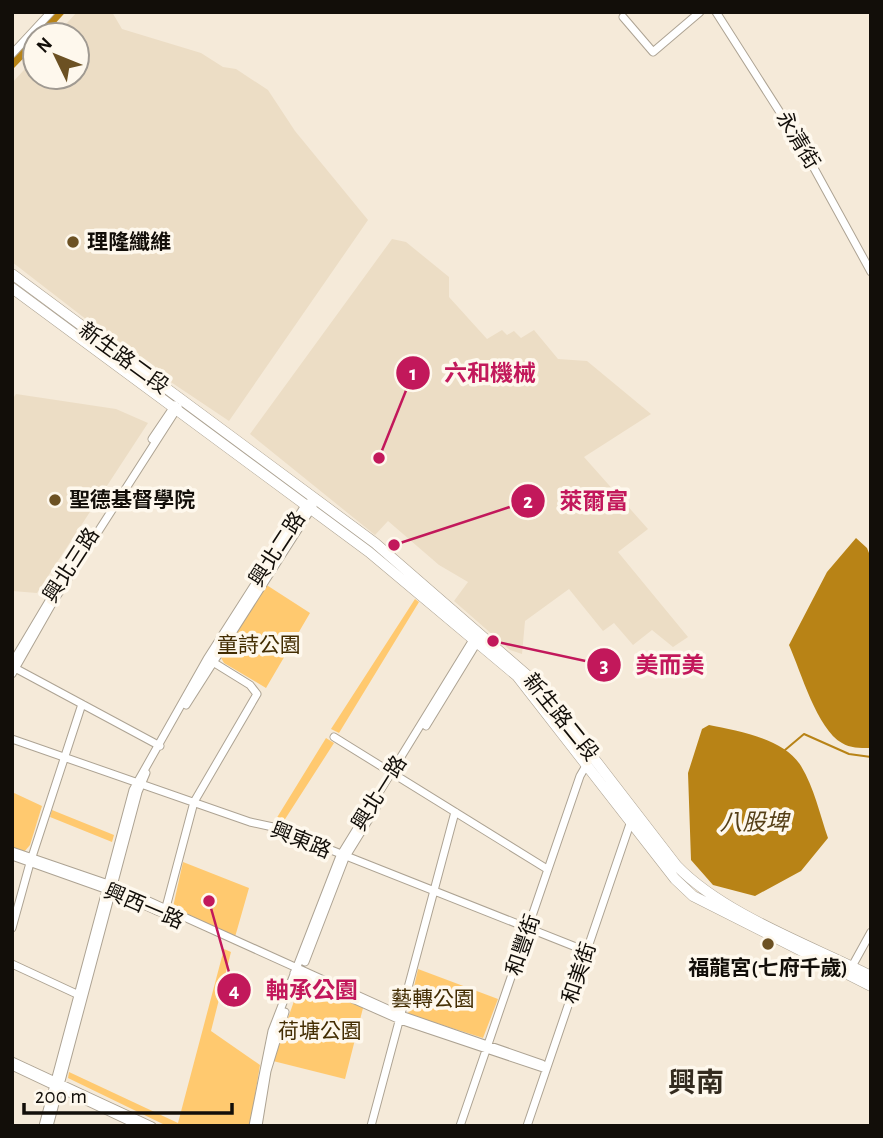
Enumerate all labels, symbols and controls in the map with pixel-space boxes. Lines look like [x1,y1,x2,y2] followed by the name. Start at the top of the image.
[21,21,91,91] north arrow
[33,34,56,57] text: N
[772,107,824,173] street label: 永清街
[87,231,171,253] place label: 理隆纖維
[65,234,81,250] marker: 理隆纖維
[75,318,173,398] street label: 新生路二段
[395,351,550,395] callout: 六和機械
[444,361,536,386] text: 六和機械
[409,363,417,384] text: 1
[510,479,642,523] callout: 萊爾富
[69,489,195,511] place label: 聖德基督學院
[560,489,629,514] text: 萊爾富
[523,491,533,512] text: 2
[47,492,63,508] marker: 聖德基督學院
[245,508,309,590] street label: 興北二路
[39,524,103,606] street label: 興北三路
[217,634,301,656] park label: 童詩公園
[586,643,718,687] callout: 美而美
[636,653,705,678] text: 美而美
[599,655,609,676] text: 3
[519,669,603,765] street label: 新生路二段
[347,752,411,834] street label: 興北一路
[720,810,792,835] water label: 八股埤
[268,818,334,862] street label: 興東路
[101,879,187,933] street label: 興西一路
[502,912,544,978] street label: 和豐街
[760,936,776,952] marker: 福龍宮(七府千歲)
[558,940,600,1006] street label: 和美街
[688,956,848,979] place label: 福龍宮(七府千歲)
[217,968,372,1012] callout: 軸承公園
[266,978,358,1003] text: 軸承公園
[229,980,239,1001] text: 4
[391,988,475,1010] park label: 藝轉公園
[278,1020,362,1042] park label: 荷塘公園
[668,1068,724,1098] district label: 興南
[24,1072,233,1116] scale bar
[35,1086,87,1107] text: 200 m

